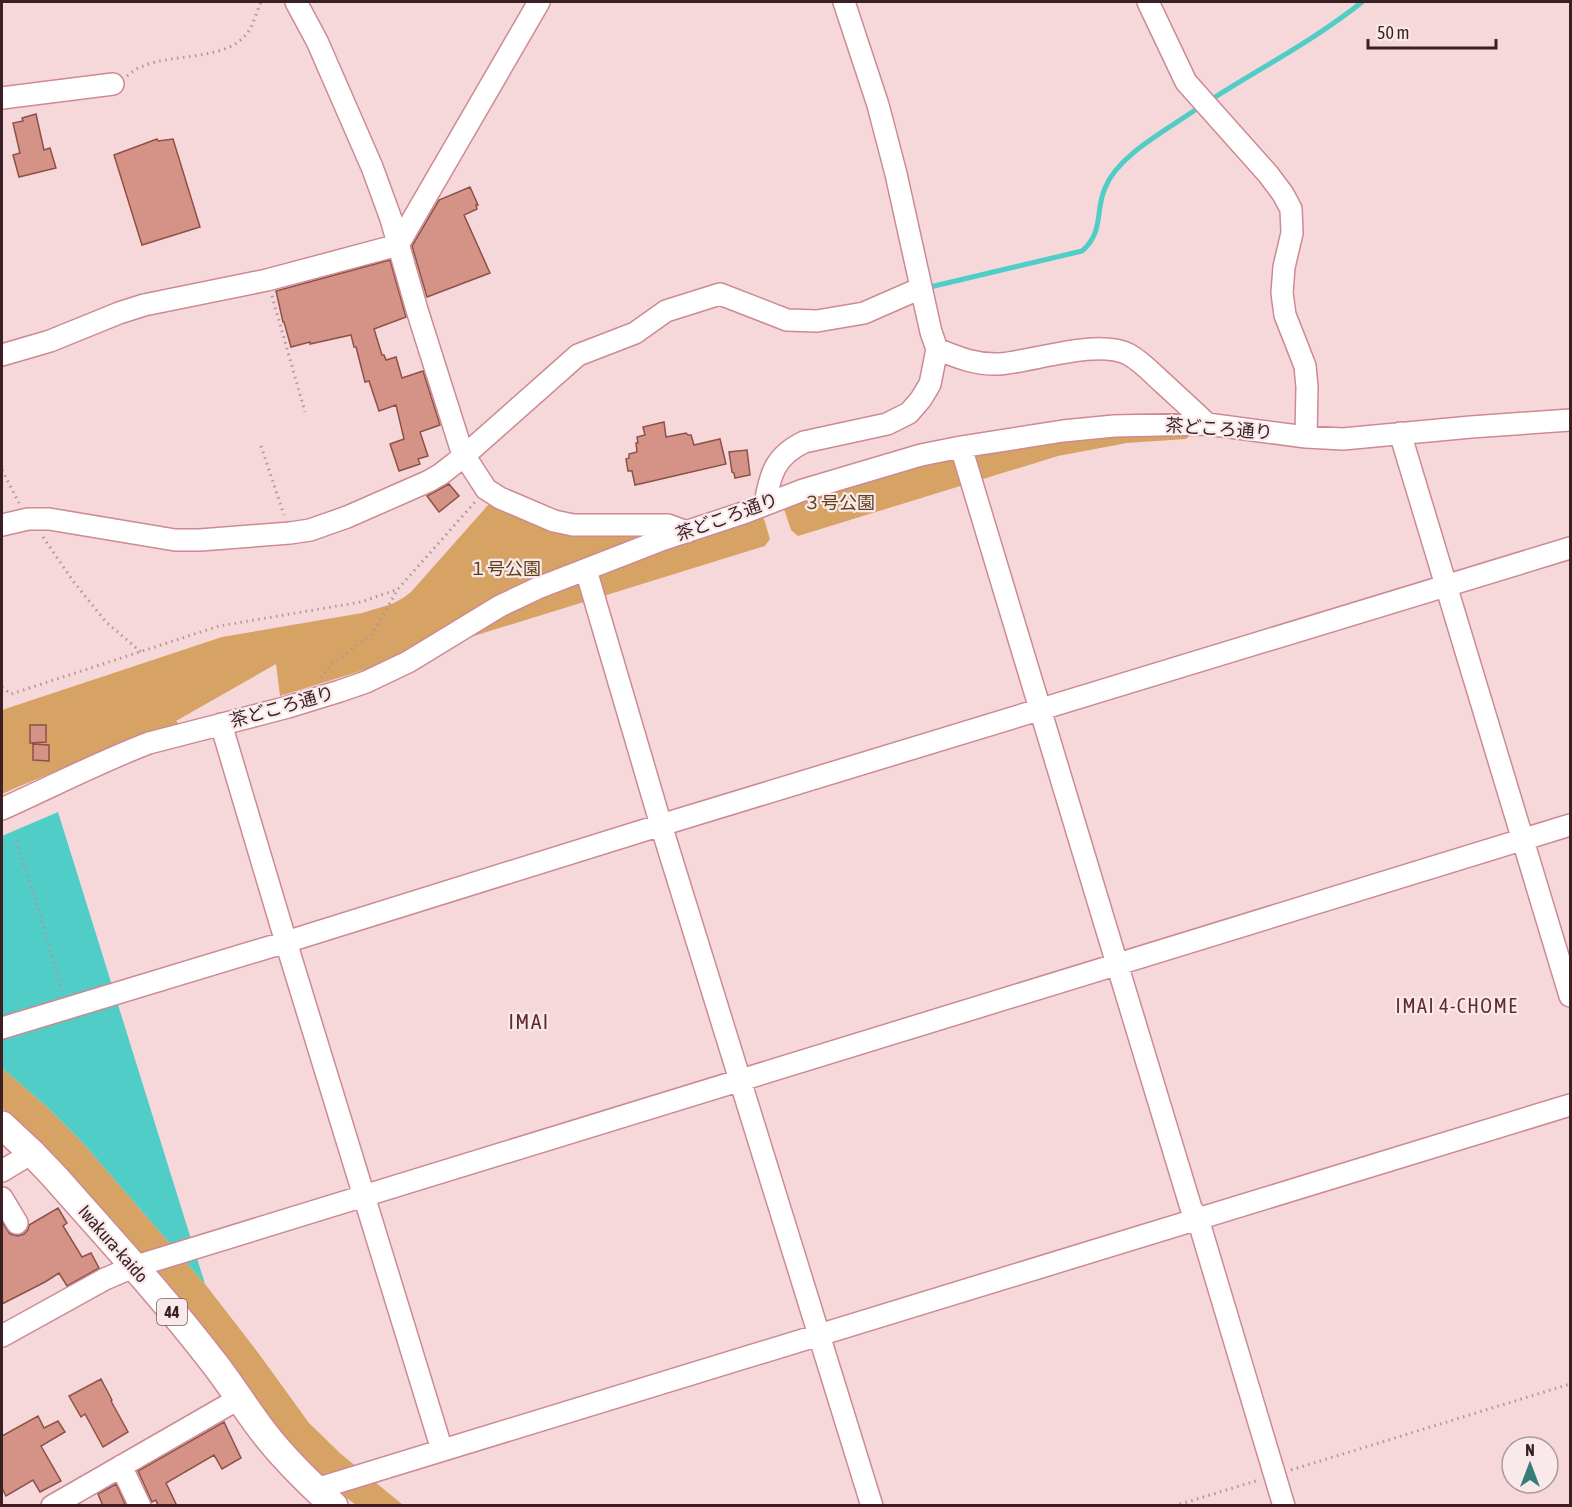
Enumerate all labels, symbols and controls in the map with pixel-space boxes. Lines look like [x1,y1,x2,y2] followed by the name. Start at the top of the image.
[1368,12,1496,50] scale bar
[1377,22,1409,43] text: 50 m
[1165,414,1273,443] street label: 茶どころ通り
[673,488,781,545] street label: 茶どころ通り
[803,492,875,513] park label: ３号公園
[469,558,541,579] park label: １号公園
[227,682,336,731] street label: 茶どころ通り
[1396,994,1518,1017] district label: IMAI 4-CHOME
[508,1009,550,1033] district label: IMAI
[74,1201,153,1287] street label: Iwakura-kaido
[157,1299,187,1325] road number: 44
[1500,1435,1560,1495] north arrow
[1525,1441,1535,1459] text: N

